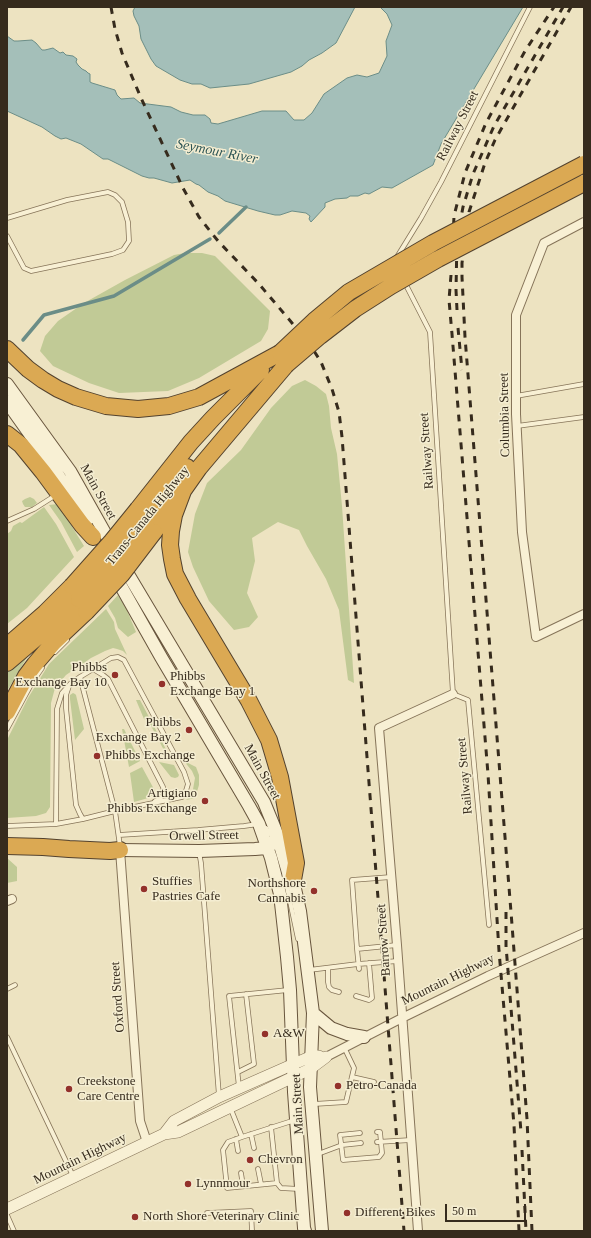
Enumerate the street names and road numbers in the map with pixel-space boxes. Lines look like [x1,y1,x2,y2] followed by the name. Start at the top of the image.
[434,88,482,164] street label: Railway Street
[496,372,514,458] street label: Columbia Street
[417,412,437,490] street label: Railway Street
[76,462,120,522] street label: Main Street
[103,463,193,569] street label: Trans-Canada Highway
[454,737,476,815] street label: Railway Street
[240,742,284,802] street label: Main Street
[169,828,239,844] street label: Orwell Street
[374,903,394,977] street label: Barrow Street
[399,951,497,1009] street label: Mountain Highway
[108,961,128,1033] street label: Oxford Street
[289,1073,307,1135] street label: Main Street
[31,1130,129,1188] street label: Mountain Highway

